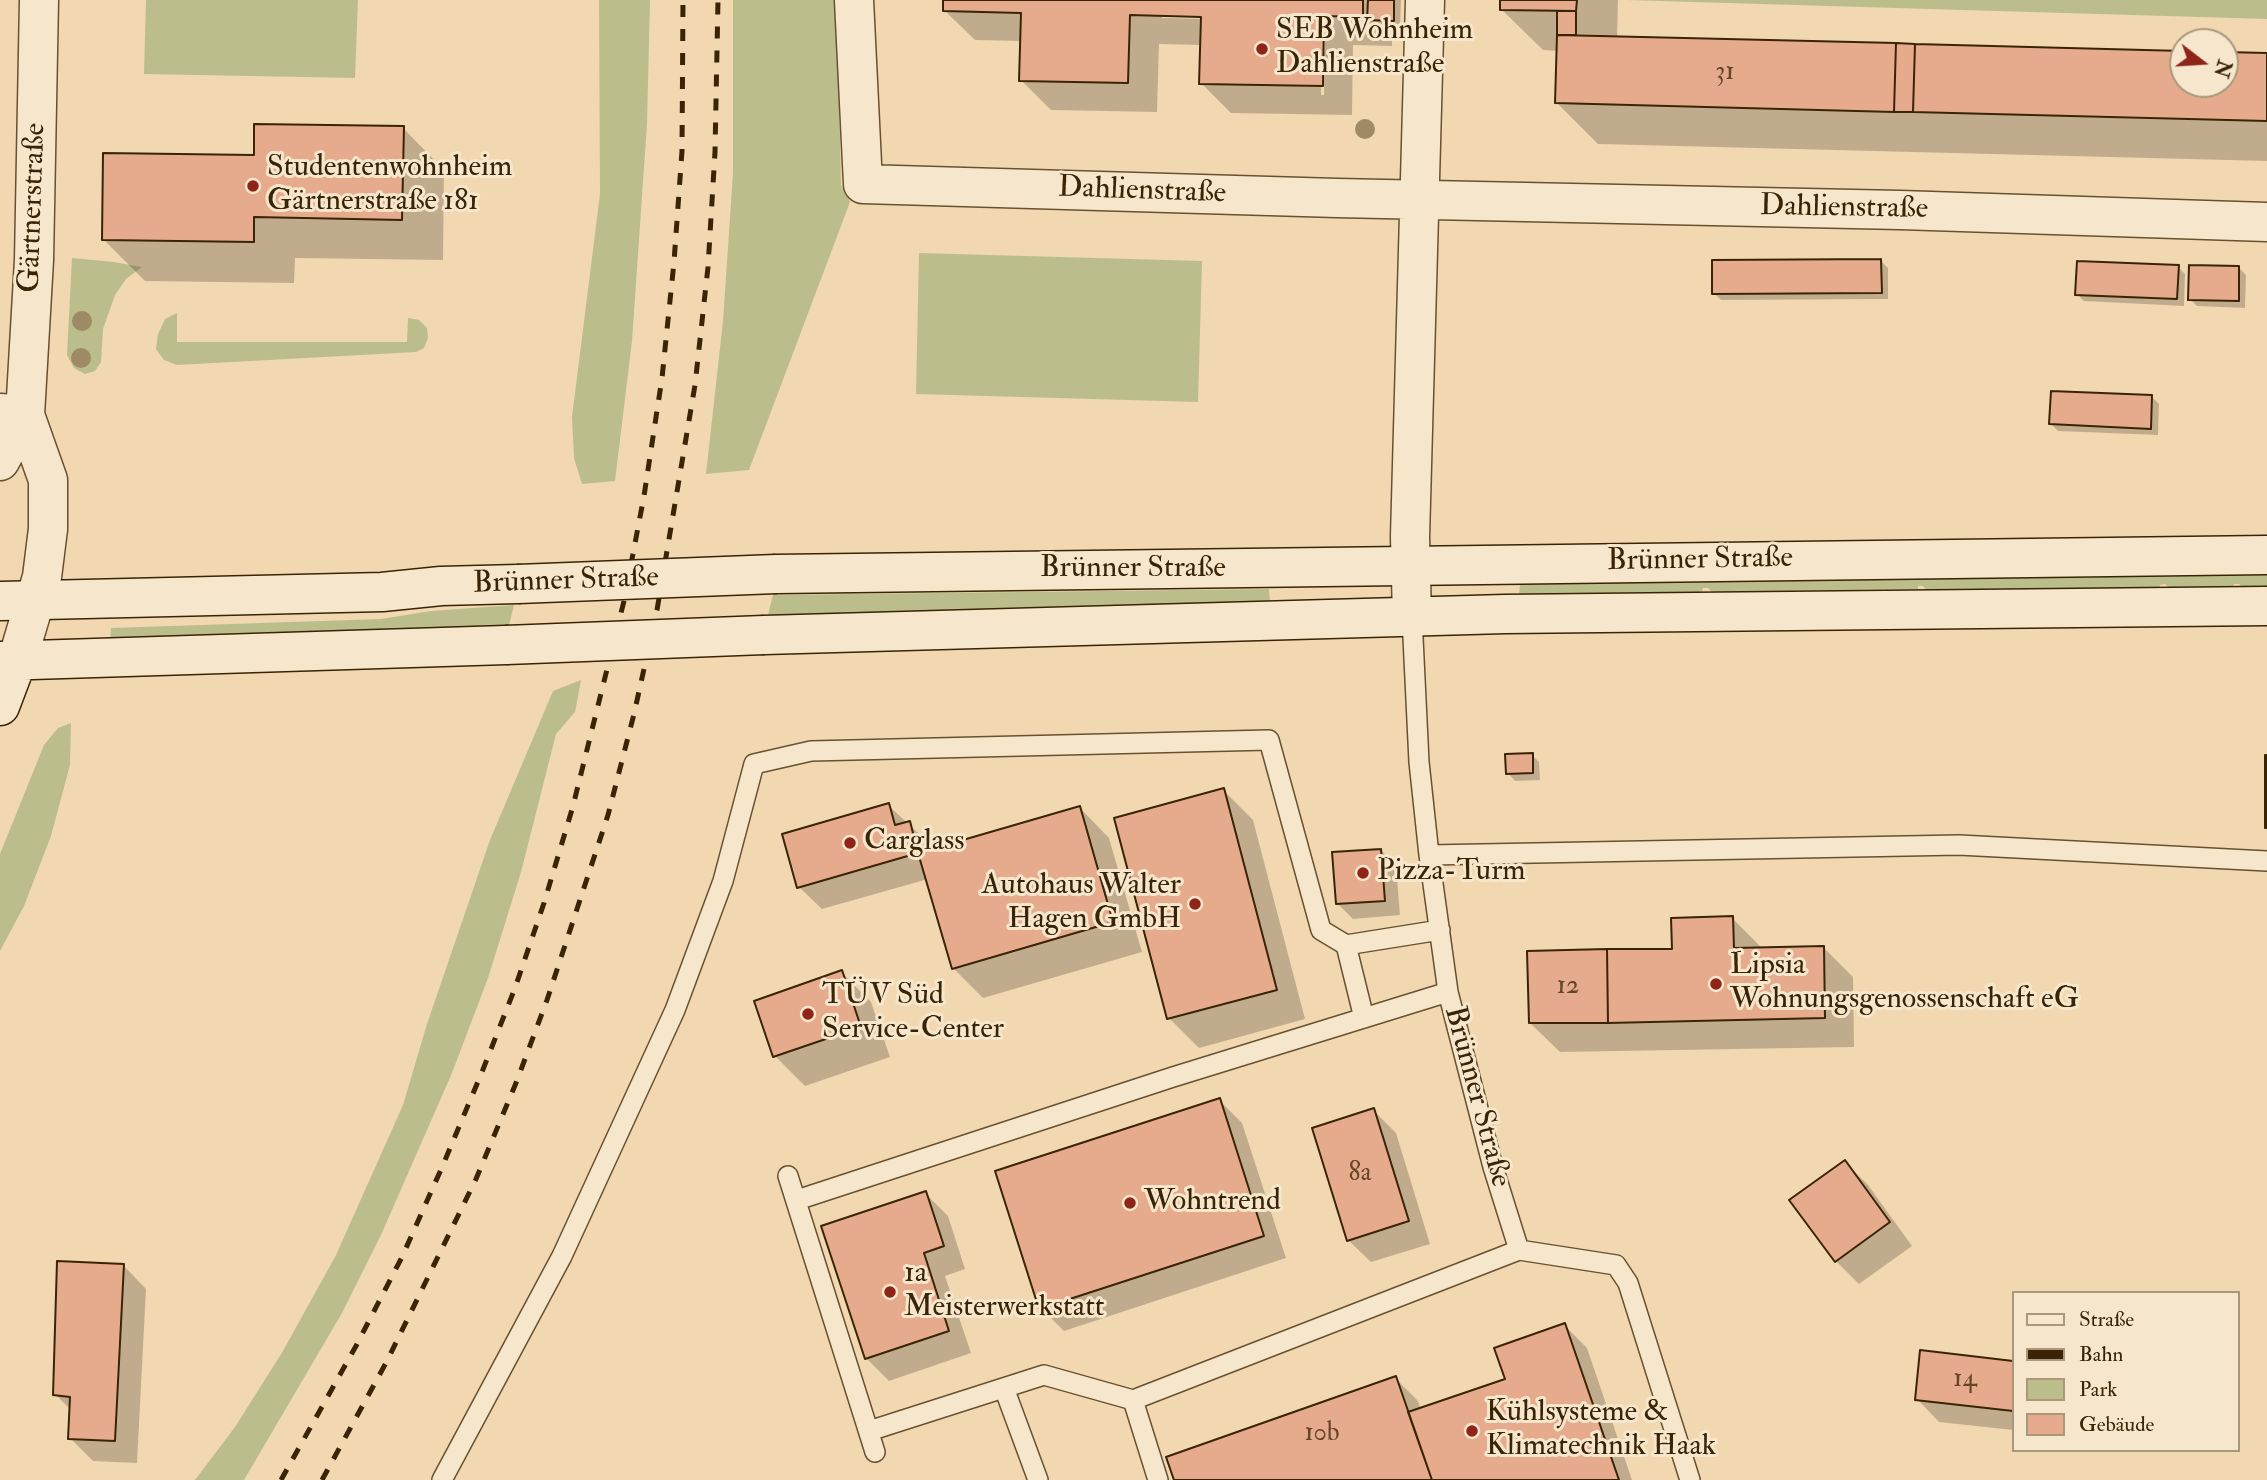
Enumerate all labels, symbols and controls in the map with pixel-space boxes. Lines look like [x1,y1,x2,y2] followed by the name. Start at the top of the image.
[1276,14,1473,84] place label: SEB Wohnheim Dahlienstraße
[2169,28,2239,98] north arrow
[1254,41,1270,57] marker: SEB Wohnheim Dahlienstraße
[1715,57,1735,89] house number: 31
[2208,57,2236,80] text: N
[13,122,55,294] street label: Gärtnerstraße
[267,151,512,222] place label: Studentenwohnheim Gärtnerstraße 181
[1057,171,1227,213] street label: Dahlienstraße
[245,178,261,194] marker: Studentenwohnheim Gärtnerstraße 181
[1760,190,1928,228] street label: Dahlienstraße
[1607,541,1793,581] street label: Brünner Straße
[1040,552,1226,588] street label: Brünner Straße
[473,561,659,603] street label: Brünner Straße
[864,825,965,861] place label: Carglass
[842,835,858,851] marker: Carglass
[1377,855,1526,891] place label: Pizza-Turm
[1355,865,1371,881] marker: Pizza-Turm
[981,869,1181,939] place label: Autohaus Walter Hagen GmbH
[1187,896,1203,912] marker: Autohaus Walter Hagen GmbH
[1730,949,2079,1020] place label: Lipsia Wohnungsgenossenschaft eG
[1557,971,1579,1003] house number: 12
[1708,976,1724,992] marker: Lipsia Wohnungsgenossenschaft eG
[822,979,1004,1050] place label: TÜV Süd Service-Center
[1435,1003,1517,1191] street label: Brünner Straße
[800,1006,816,1022] marker: TÜV Süd Service-Center
[1349,1158,1371,1190] house number: 8a
[1144,1185,1281,1221] place label: Wohntrend
[1122,1195,1138,1211] marker: Wohntrend
[904,1257,1105,1328] place label: 1a Meisterwerkstatt
[882,1284,898,1300] marker: 1a Meisterwerkstatt
[2011,1291,2239,1452] legend
[2079,1306,2134,1333] text: Straße
[2079,1341,2123,1368] text: Bahn
[1953,1364,1977,1396] house number: 14
[2079,1376,2117,1403] text: Park
[1486,1396,1716,1466] place label: Kühlsysteme & Klimatechnik Haak
[2079,1411,2154,1438] text: Gebäude
[1304,1418,1340,1450] house number: 10b
[1464,1423,1480,1439] marker: Kühlsysteme & Klimatechnik Haak

